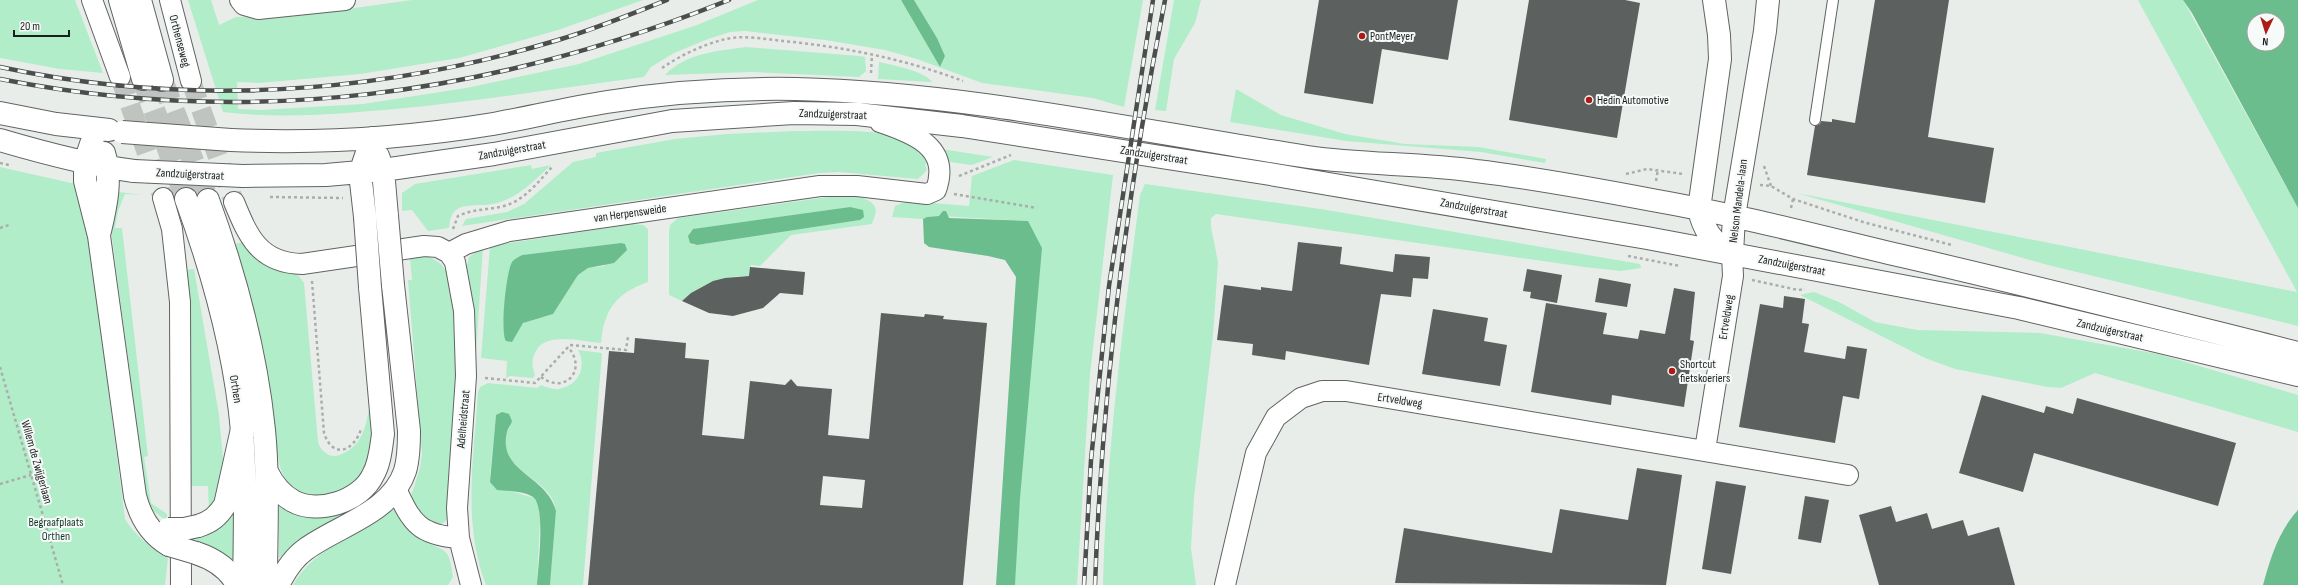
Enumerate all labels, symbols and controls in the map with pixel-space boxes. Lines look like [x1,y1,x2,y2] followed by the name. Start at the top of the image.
[14,12,69,38] scale bar
[2246,12,2286,52] north arrow
[165,13,194,69] street label: Orthenseweg
[20,19,40,34] text: 20 m
[1370,29,1414,44] place label: PontMeyer
[1357,31,1367,41] marker: PontMeyer
[2262,35,2269,48] text: N
[1597,93,1669,108] place label: Hedin Automotive
[1584,95,1594,105] marker: Hedin Automotive
[799,106,868,123] street label: Zandzuigerstraat
[477,137,547,164] street label: Zandzuigerstraat
[1119,143,1189,168] street label: Zandzuigerstraat
[1726,158,1751,244] street label: Nelson Mandela-laan
[156,165,225,184] street label: Zandzuigerstraat
[1439,195,1509,222] street label: Zandzuigerstraat
[593,201,668,226] street label: van Herpensweide
[1757,252,1827,279] street label: Zandzuigerstraat
[1716,293,1737,341] street label: Ertveldweg
[2075,316,2145,346] street label: Zandzuigerstraat
[1680,357,1730,386] place label: Shortcut fietskoeriers
[1667,366,1677,376] marker: Shortcut fietskoeriers
[226,374,245,404] street label: Orthen
[453,389,474,450] street label: Adelheidstraat
[1376,390,1424,411] street label: Ertveldweg
[17,419,56,506] street label: Willem de Zwijgerlaan
[28,515,84,544] park label: Begraafplaats Orthen

